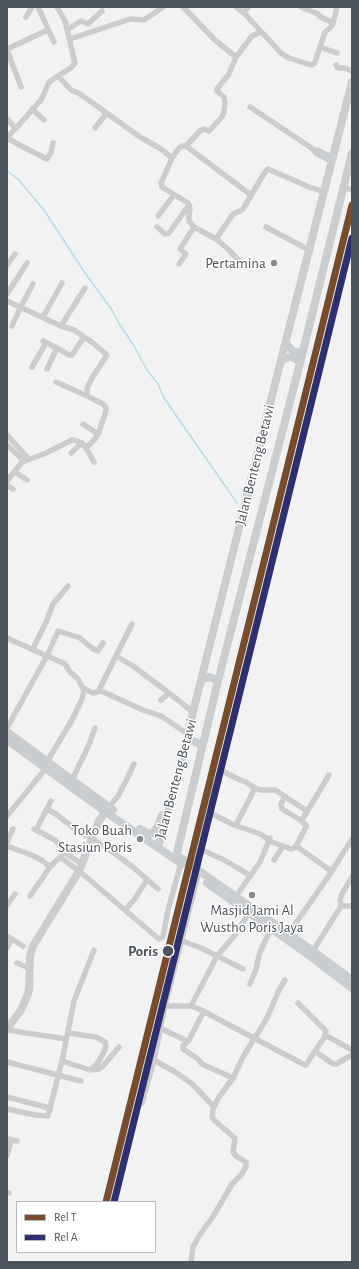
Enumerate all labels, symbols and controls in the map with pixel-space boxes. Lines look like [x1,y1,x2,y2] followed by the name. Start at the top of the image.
[205,254,266,272] place label: Pertamina
[269,258,279,268] marker: Pertamina
[231,403,279,527] street label: Jalan Benteng Betawi
[151,717,201,841] street label: Jalan Benteng Betawi
[58,821,132,856] place label: Toko Buah Stasiun Poris
[135,834,145,844] marker: Toko Buah Stasiun Poris
[247,890,257,900] marker: Masjid Jami Al Wustho Poris Jaya
[200,901,304,936] place label: Masjid Jami Al Wustho Poris Jaya
[128,942,158,960] place label: Poris
[161,944,175,958] marker: Poris
[16,1201,156,1253] legend
[54,1211,77,1223] text: Rel T
[54,1231,78,1243] text: Rel A

